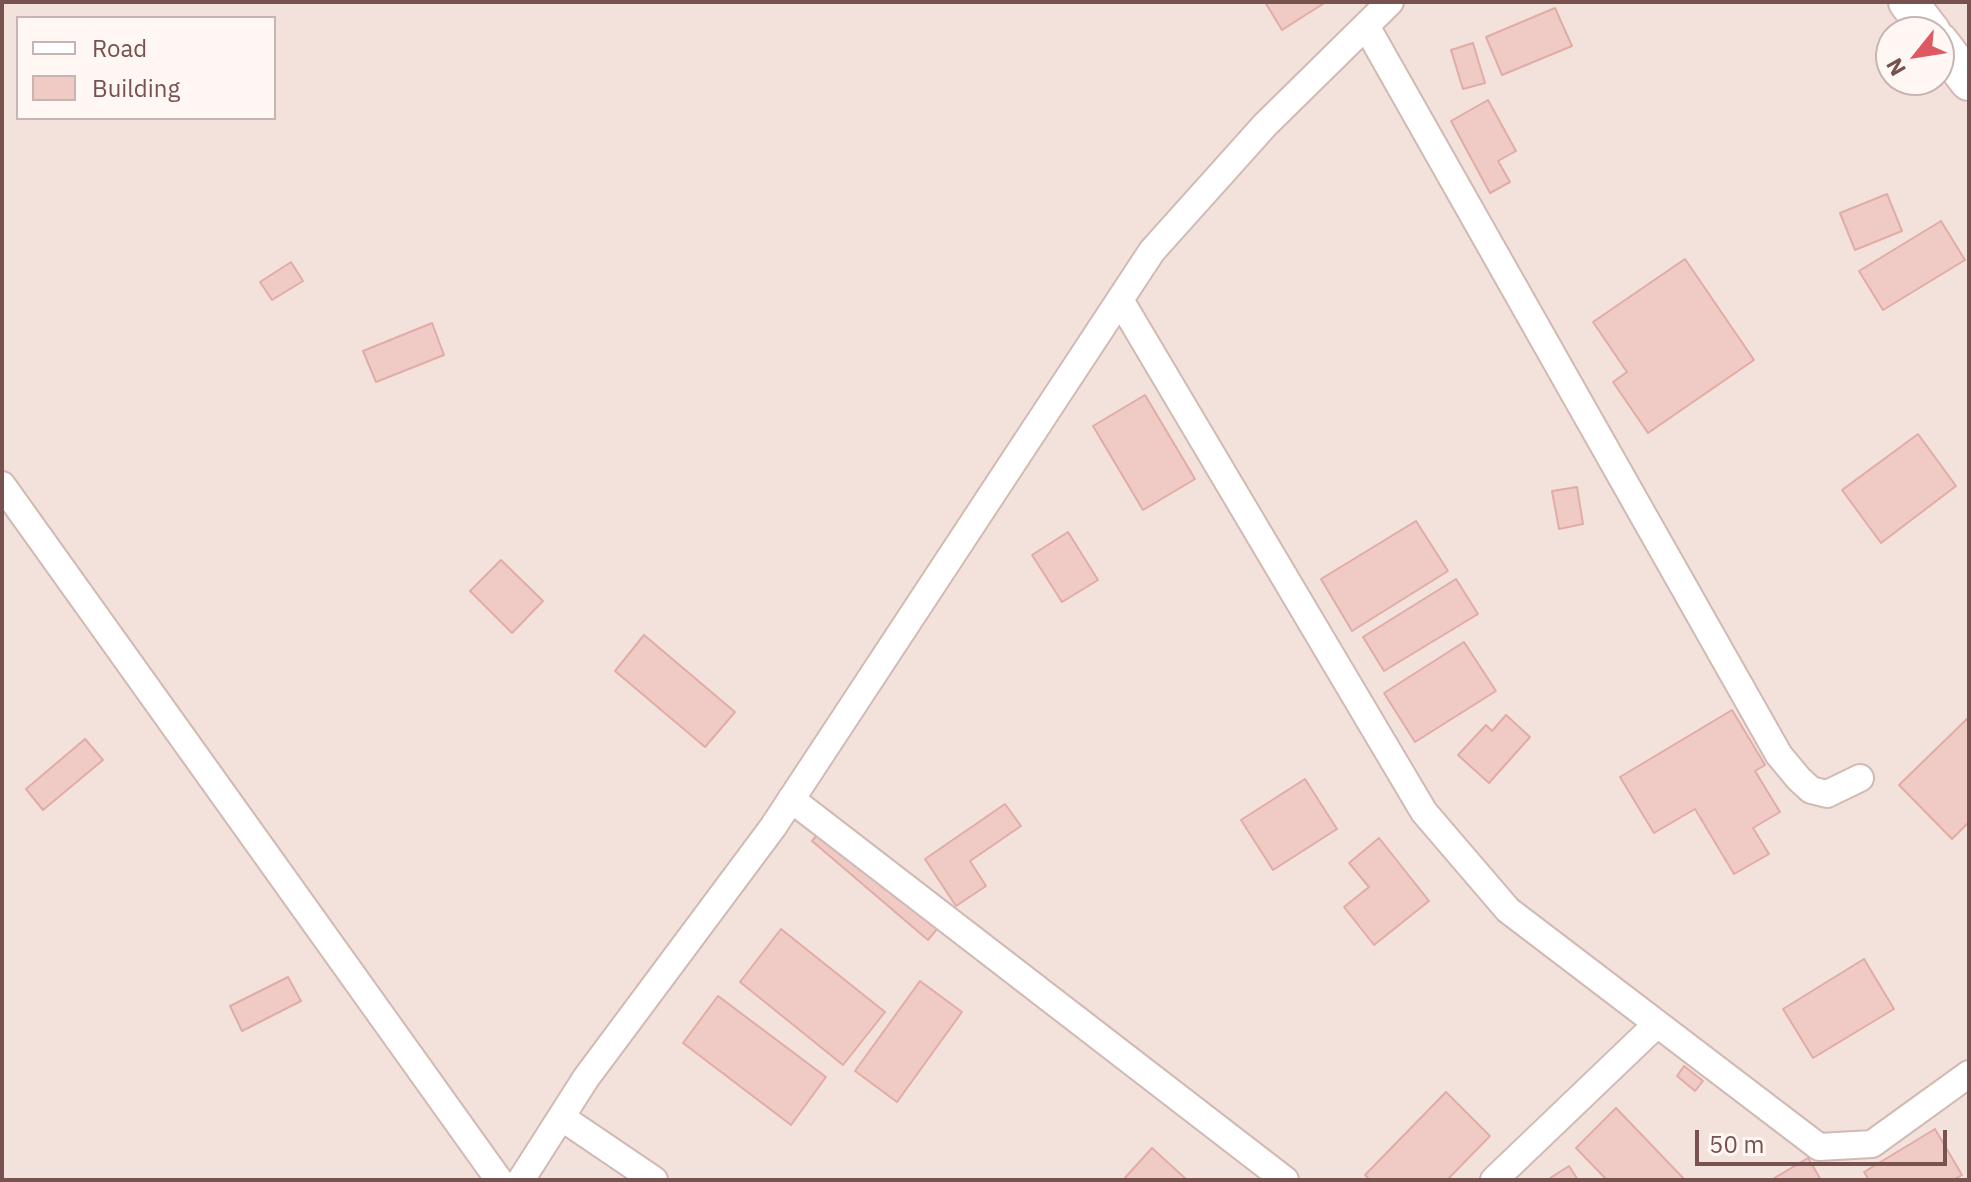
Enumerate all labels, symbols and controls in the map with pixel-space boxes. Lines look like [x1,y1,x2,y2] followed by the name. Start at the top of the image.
[16,16,276,120] legend
[1875,16,1955,96] north arrow
[92,32,147,64] text: Road
[1879,53,1912,81] text: N
[92,72,180,104] text: Building
[1699,1114,1951,1164] scale bar
[1709,1128,1764,1160] text: 50 m

